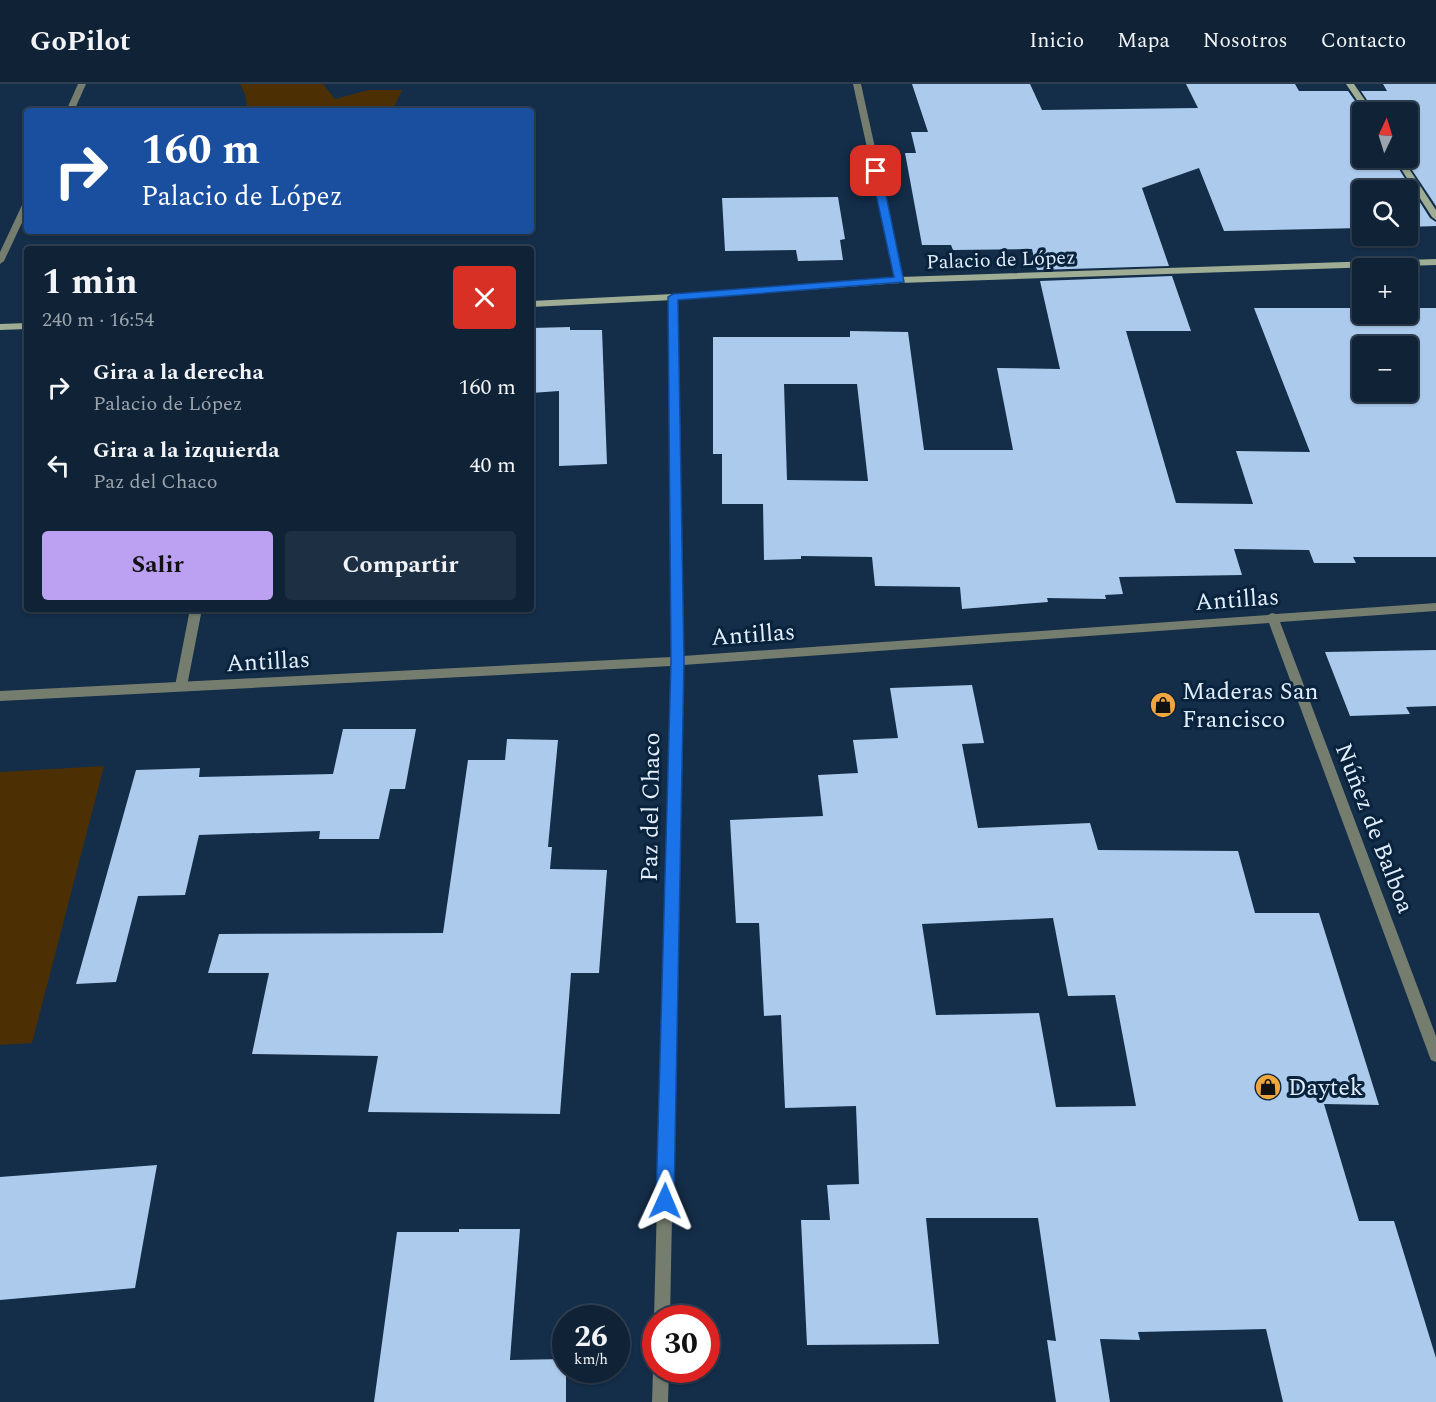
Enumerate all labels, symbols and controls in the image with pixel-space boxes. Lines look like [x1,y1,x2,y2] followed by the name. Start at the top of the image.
[30,20,131,63] text: GoPilot
[1029,25,1084,57] text: Inicio
[1117,25,1170,57] text: Mapa
[1203,25,1288,57] text: Nosotros
[1321,25,1406,57] text: Contacto
[1352,102,1418,168] north arrow
[1352,102,1418,402] map controls
[141,119,260,182] text: 160 m
[42,132,120,210] icon: right
[850,145,901,196] pin
[859,154,892,187] icon: arrive
[141,176,343,218] text: Palacio de López
[1352,180,1418,246] button: search
[926,242,1076,278] street label: Palacio de López
[42,255,138,310] text: 1 min
[1352,258,1418,324] button: +
[453,266,516,329] button: close
[42,305,154,335] text: 240 m · 16:54
[1352,336,1418,402] button: −
[93,356,264,389] text: Gira a la derecha
[42,371,75,404] icon: right
[459,371,516,404] text: 160 m
[93,389,242,419] text: Palacio de López
[93,434,280,467] text: Gira a la izquierda
[42,449,75,482] icon: left
[470,449,516,482] text: 40 m
[93,467,218,497] text: Paz del Chaco
[42,531,273,600] button: Salir
[285,531,516,600] button: Compartir
[1194,579,1280,621] street label: Antillas
[710,614,796,656] street label: Antillas
[225,642,311,682] street label: Antillas
[1182,674,1319,738] place label: Maderas San Francisco
[1148,690,1178,720] shop icon: Maderas San Francisco
[632,732,670,882] street label: Paz del Chaco
[1325,738,1423,919] street label: Núñez de Balboa
[1288,1070,1363,1106] place label: Daytek
[1253,1072,1283,1102] shop icon: Daytek
[633,1169,697,1233] position arrow
[642,1305,720,1383] speed limit sign: 30
[574,1314,608,1360] text: 26
[574,1348,608,1371] text: km/h

